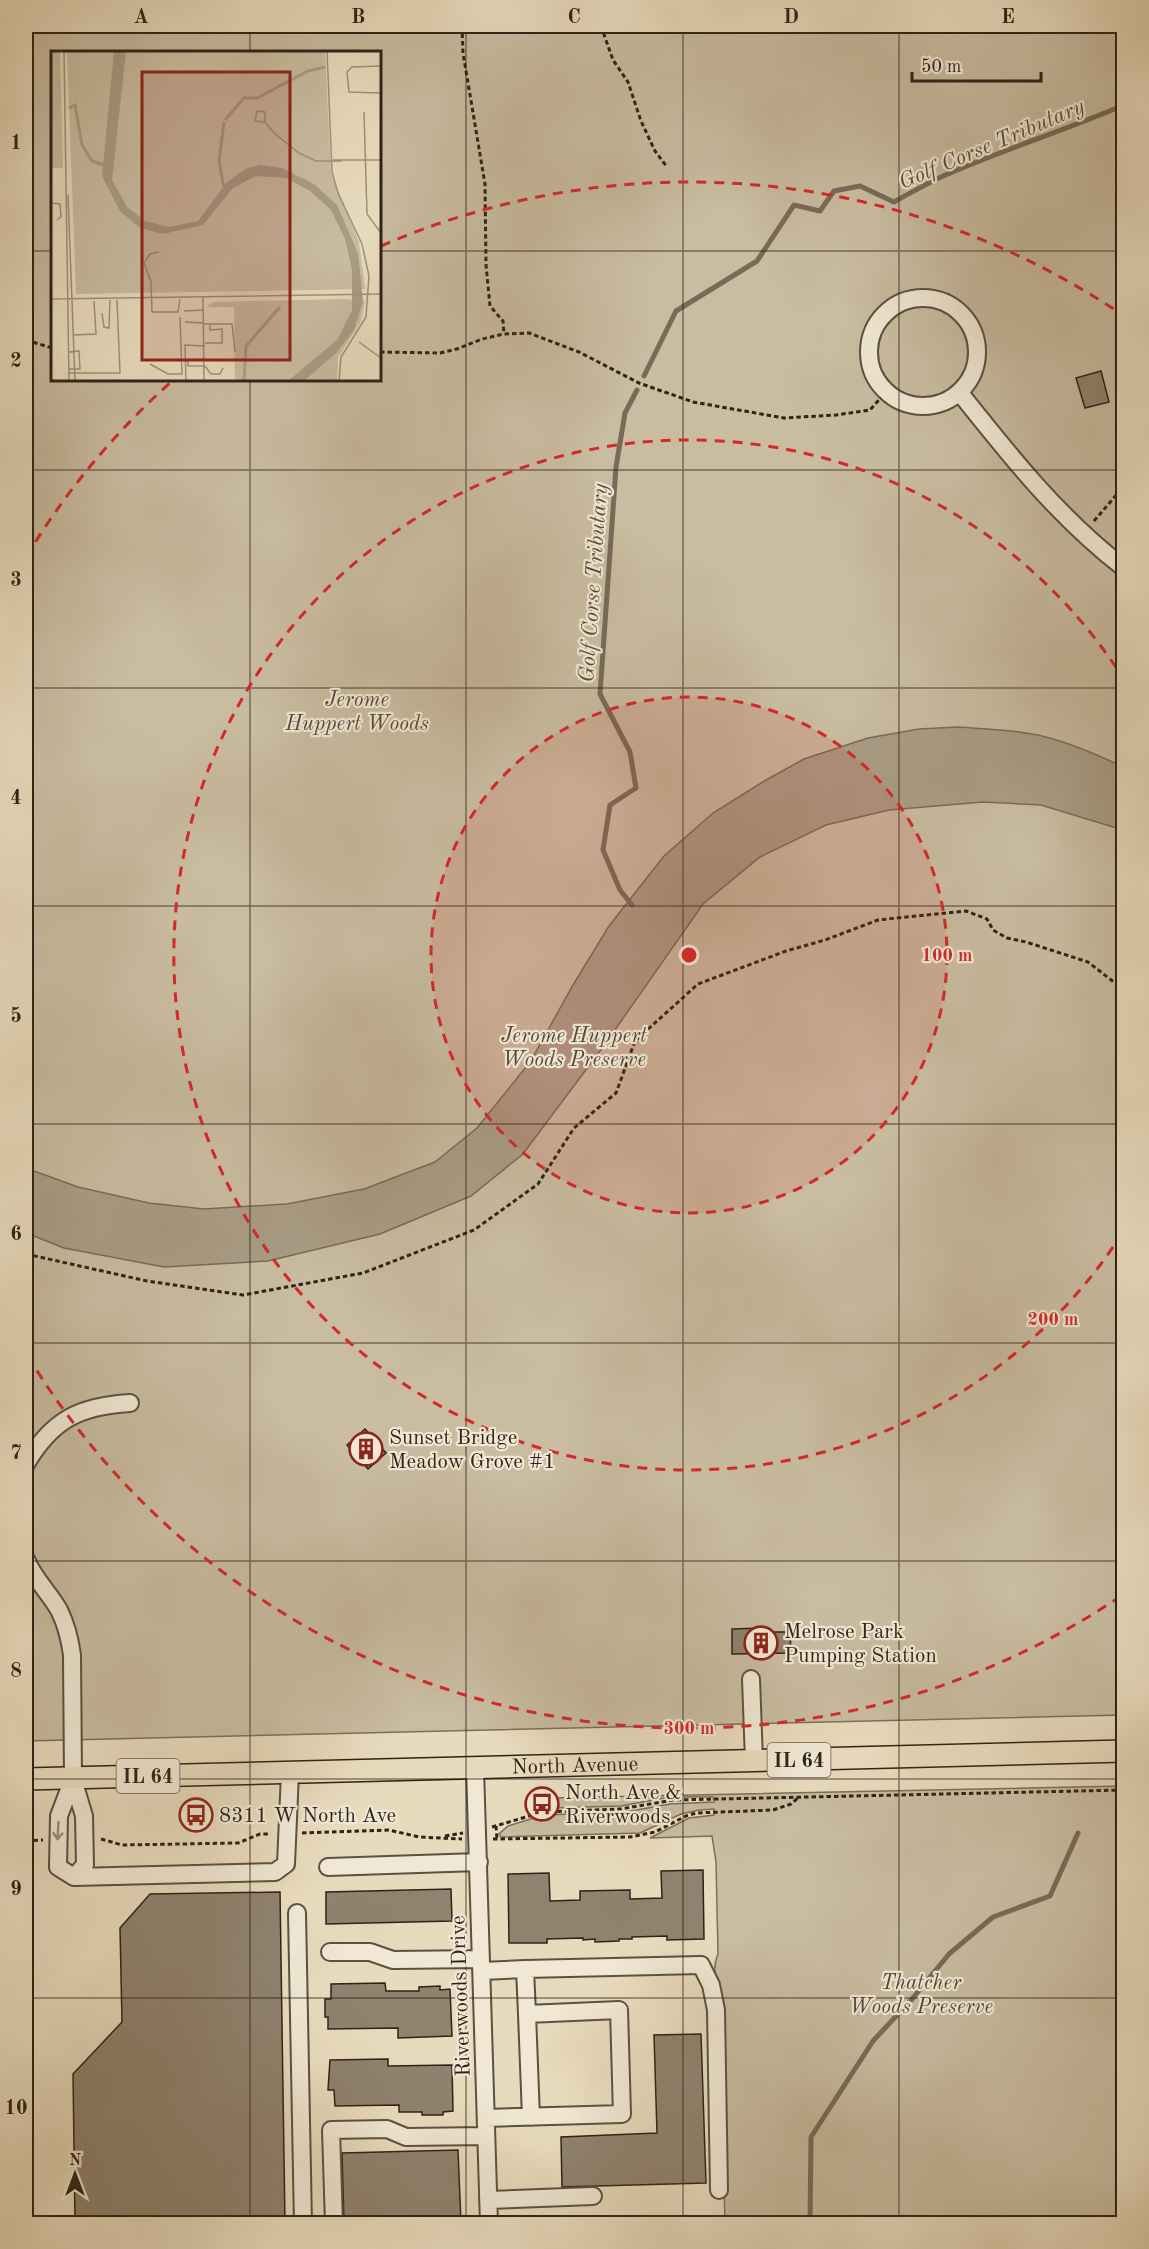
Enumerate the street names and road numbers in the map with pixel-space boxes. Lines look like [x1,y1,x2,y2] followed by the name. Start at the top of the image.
[768,1743,830,1777] road number: IL 64
[511,1754,638,1779] street label: North Avenue
[116,1759,180,1793] road number: IL 64
[448,1915,475,2077] street label: Riverwoods Drive

